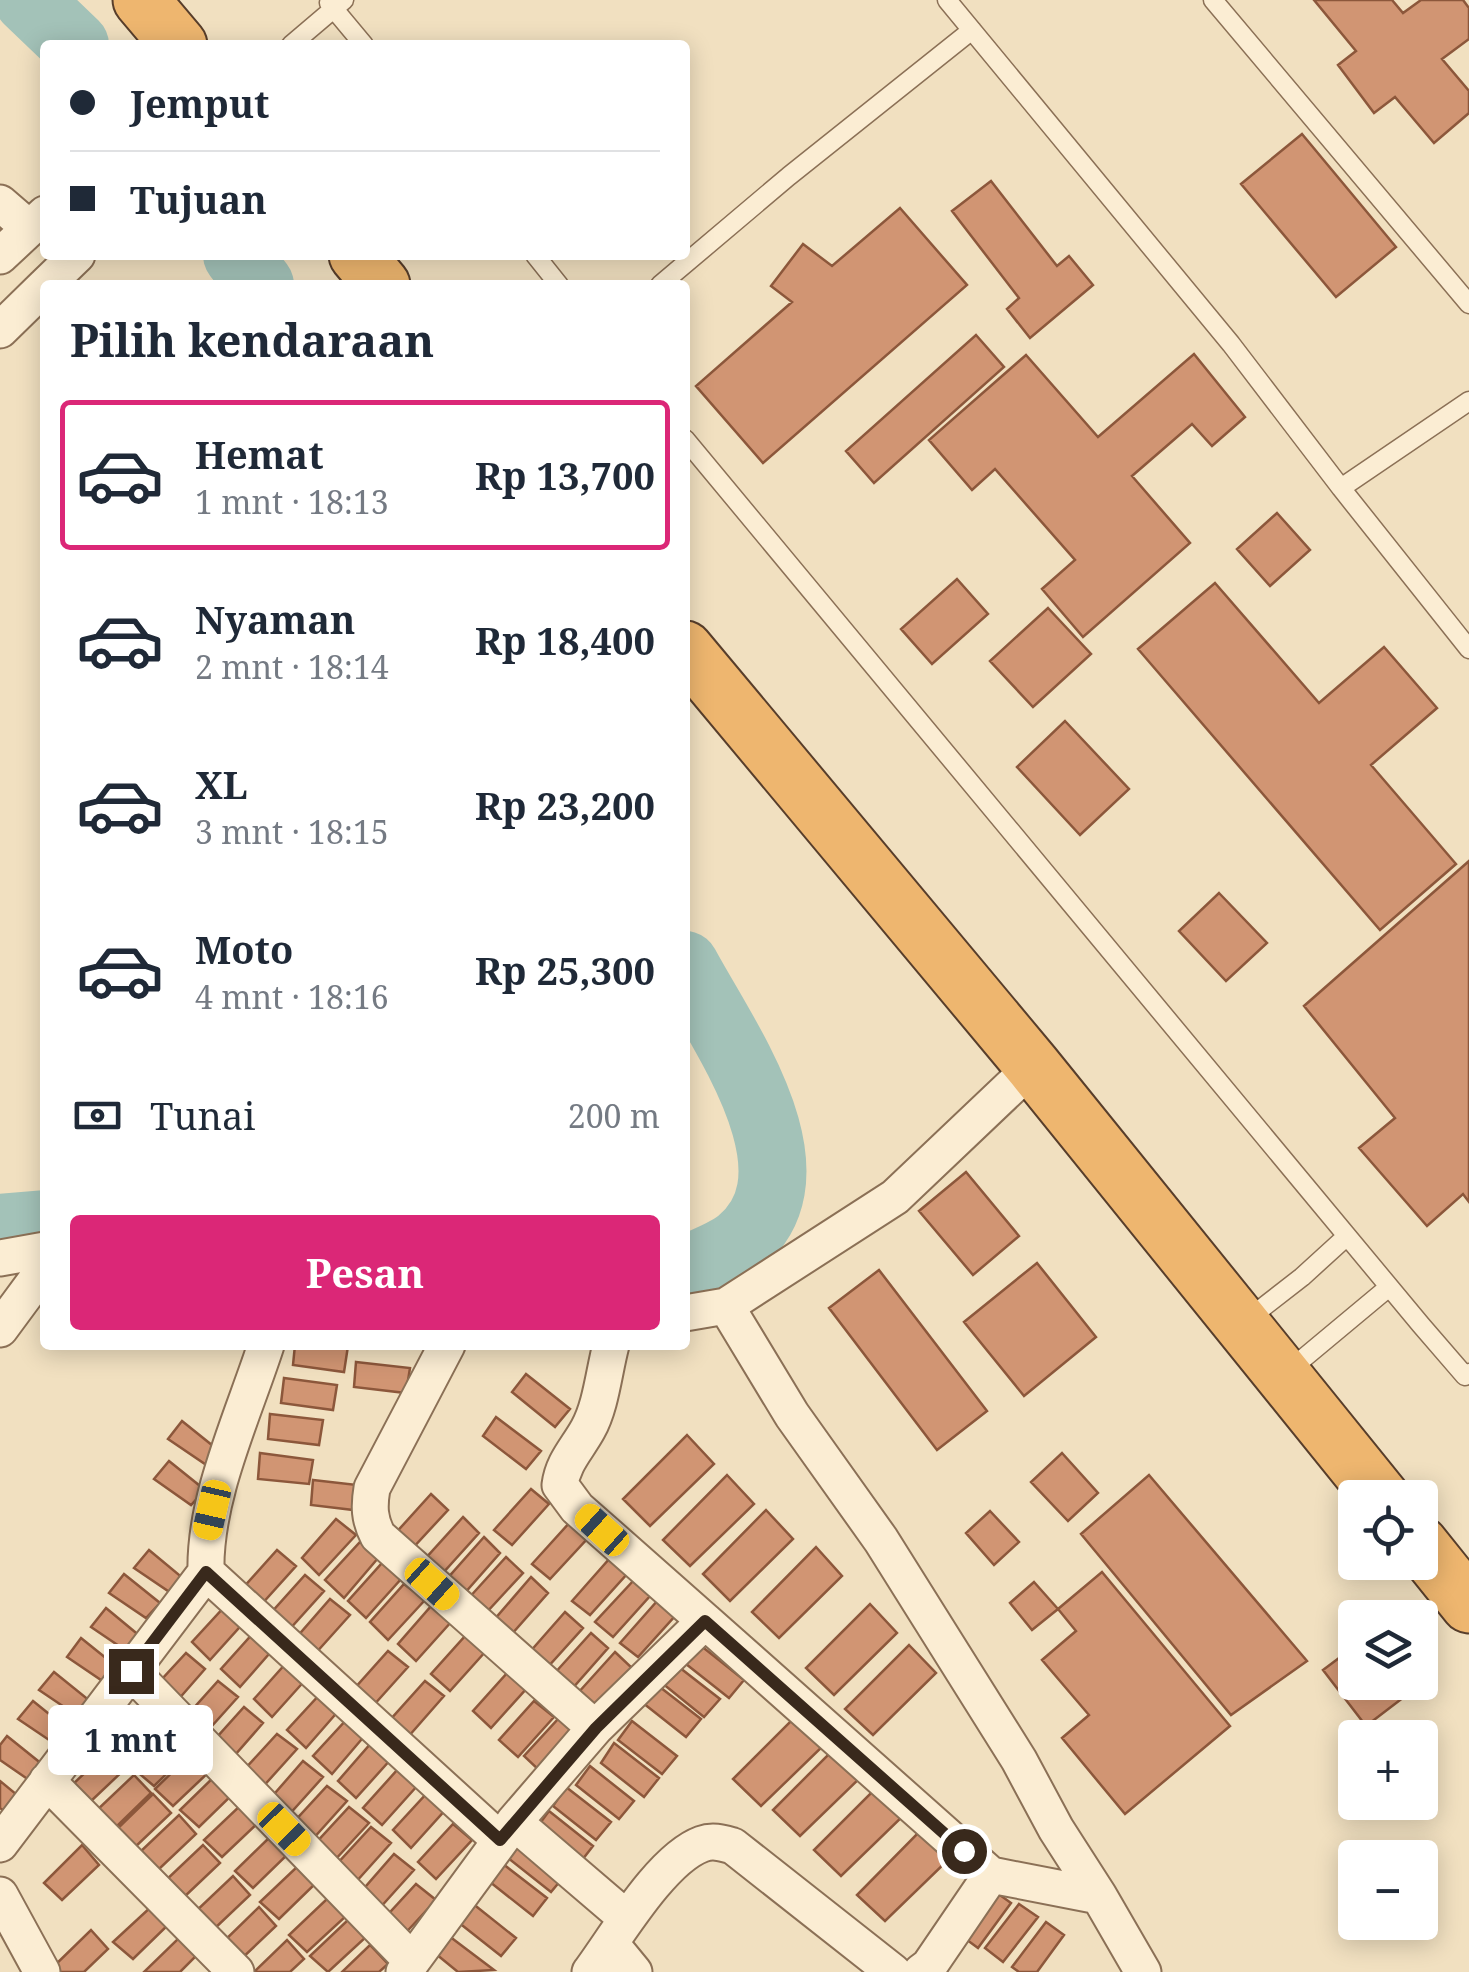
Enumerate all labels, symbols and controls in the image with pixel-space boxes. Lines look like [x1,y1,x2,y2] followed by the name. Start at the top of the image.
[130,77,270,129] text: Jemput
[130,173,267,225] text: Tujuan
[70,309,434,370] text: Pilih kendaraan
[195,428,324,480] text: Hemat
[75,430,165,520] icon: car
[475,449,655,501] text: Rp 13,700
[195,480,389,523] text: 1 mnt · 18:13
[195,593,355,645] text: Nyaman
[75,595,165,685] icon: car
[475,614,655,666] text: Rp 18,400
[195,645,389,688] text: 2 mnt · 18:14
[195,758,248,810] text: XL
[75,760,165,850] icon: car
[475,779,655,831] text: Rp 23,200
[195,810,389,853] text: 3 mnt · 18:15
[195,923,293,975] text: Moto
[75,925,165,1015] icon: car
[475,944,655,996] text: Rp 25,300
[195,975,389,1018] text: 4 mnt · 18:16
[70,1088,125,1143] icon: cash
[150,1089,256,1141] text: Tunai
[568,1094,660,1137] text: 200 m
[70,1215,660,1330] button: Pesan
[191,1477,233,1543] car
[1338,1480,1438,1940] map controls
[1338,1480,1438,1580] button: locate
[570,1499,634,1561] car
[400,1553,464,1615] car
[1338,1600,1438,1700] button: layers
[109,1649,154,1694] route end
[48,1706,214,1776] callout: 1 mnt
[84,1718,177,1761] text: 1 mnt
[1338,1720,1438,1820] button: +
[252,1797,316,1861] car
[942,1829,987,1874] route start
[1338,1840,1438,1940] button: −

